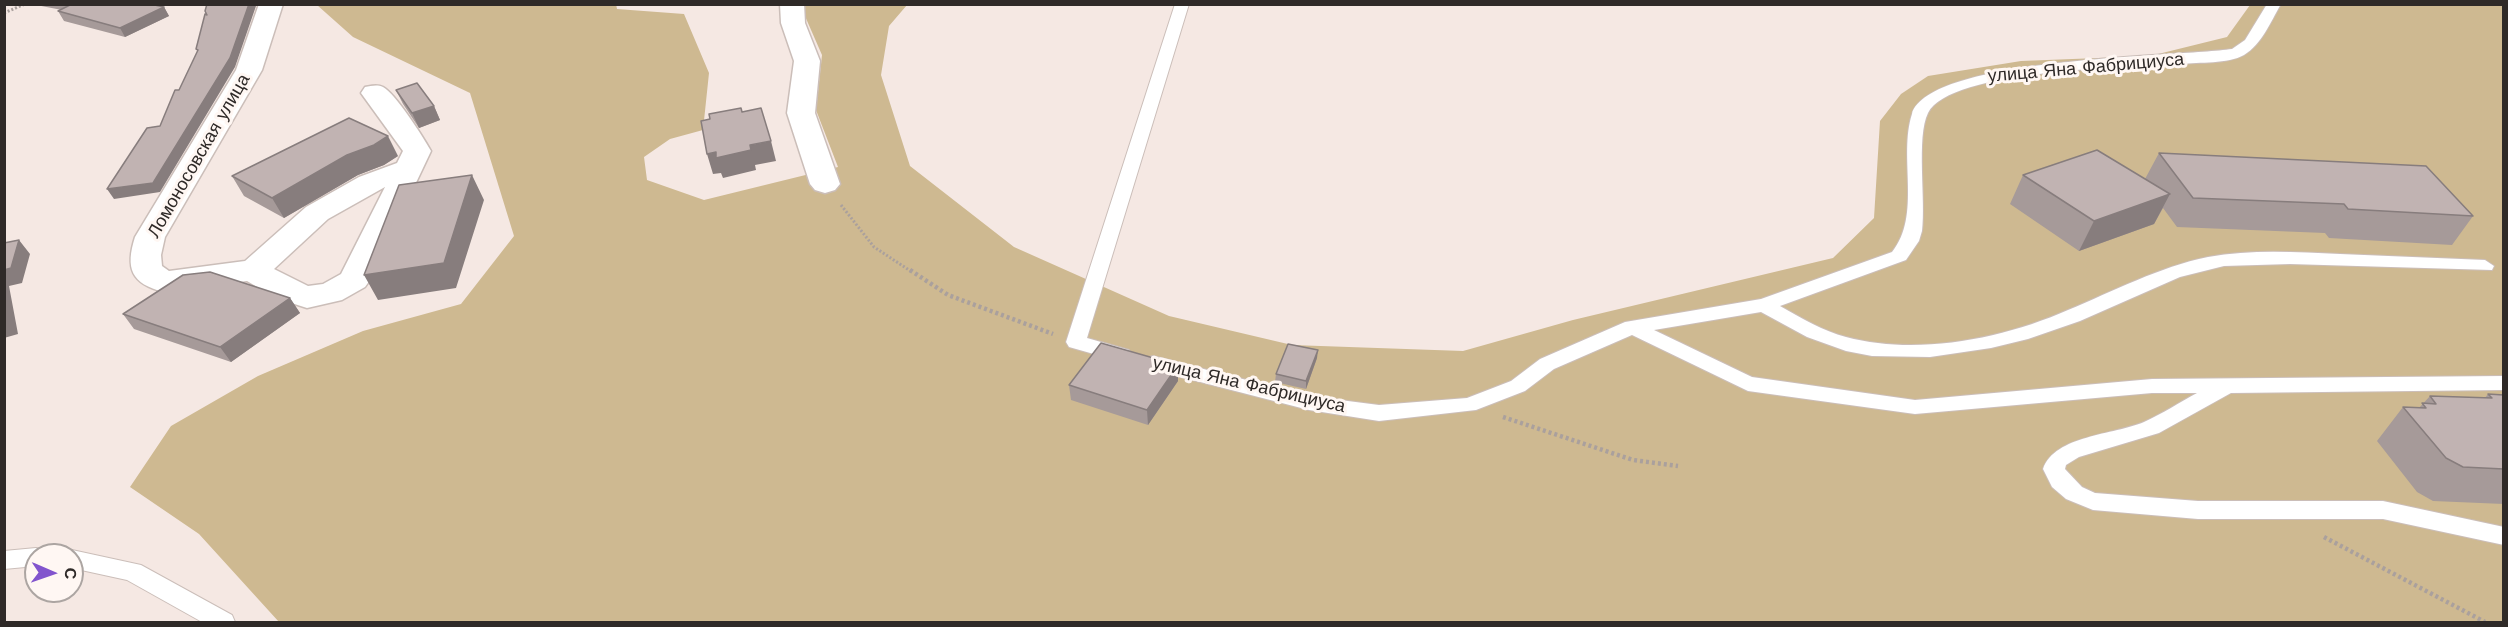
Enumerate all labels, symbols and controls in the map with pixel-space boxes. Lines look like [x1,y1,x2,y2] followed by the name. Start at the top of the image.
[1987,49,2185,87] street label: улица Яна Фабрициуса
[143,70,255,242] street label: Ломоносовская улица
[1151,352,1347,418] street label: улица Яна Фабрициуса
[24,543,84,603] north arrow
[61,567,80,580] text: С

